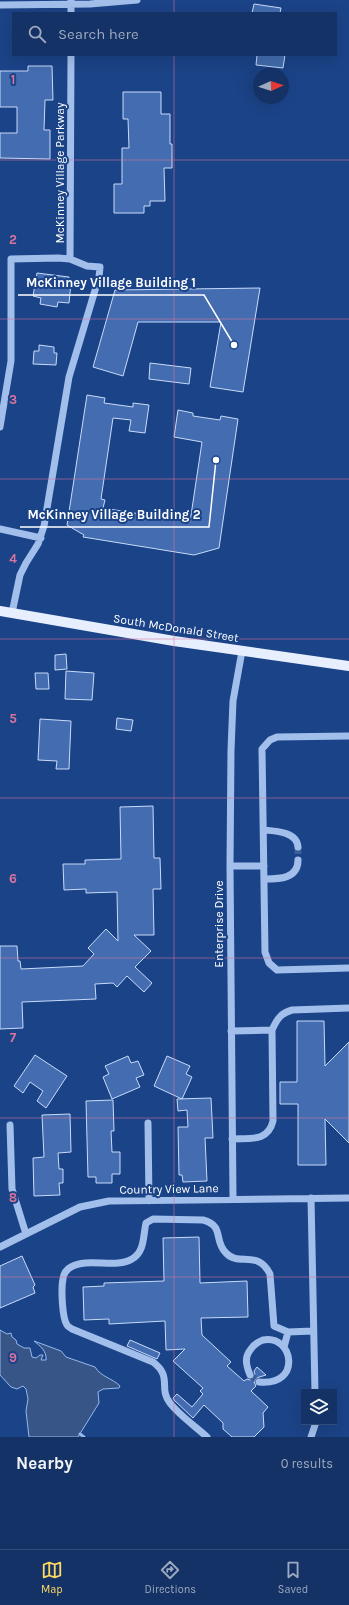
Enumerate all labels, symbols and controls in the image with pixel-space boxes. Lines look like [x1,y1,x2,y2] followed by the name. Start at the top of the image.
[12,12,337,56] search box
[26,23,48,45] icon: search
[58,25,139,43] text: Search here
[253,68,289,104] north arrow
[11,72,15,87] text: 1
[53,102,67,243] street label: McKinney Village Parkway
[9,232,17,247] text: 2
[18,270,204,295] callout: McKinney Village Building 1
[26,275,196,290] text: McKinney Village Building 1
[9,392,17,407] text: 3
[20,502,209,527] callout: McKinney Village Building 2
[27,507,201,522] text: McKinney Village Building 2
[9,551,17,566] text: 4
[112,611,240,645] street label: South McDonald Street
[9,711,17,726] text: 5
[9,871,17,886] text: 6
[212,880,226,968] street label: Enterprise Drive
[10,1030,17,1045] text: 7
[119,1181,219,1197] street label: Country View Lane
[9,1190,17,1205] text: 8
[9,1350,17,1365] text: 9
[301,1389,337,1425] map controls
[301,1389,337,1425] button: layers
[16,1453,73,1473] text: Nearby
[281,1456,333,1471] text: 0 results
[41,1559,63,1596] tab: Map
[144,1559,196,1596] tab: Directions
[278,1559,308,1596] tab: Saved

